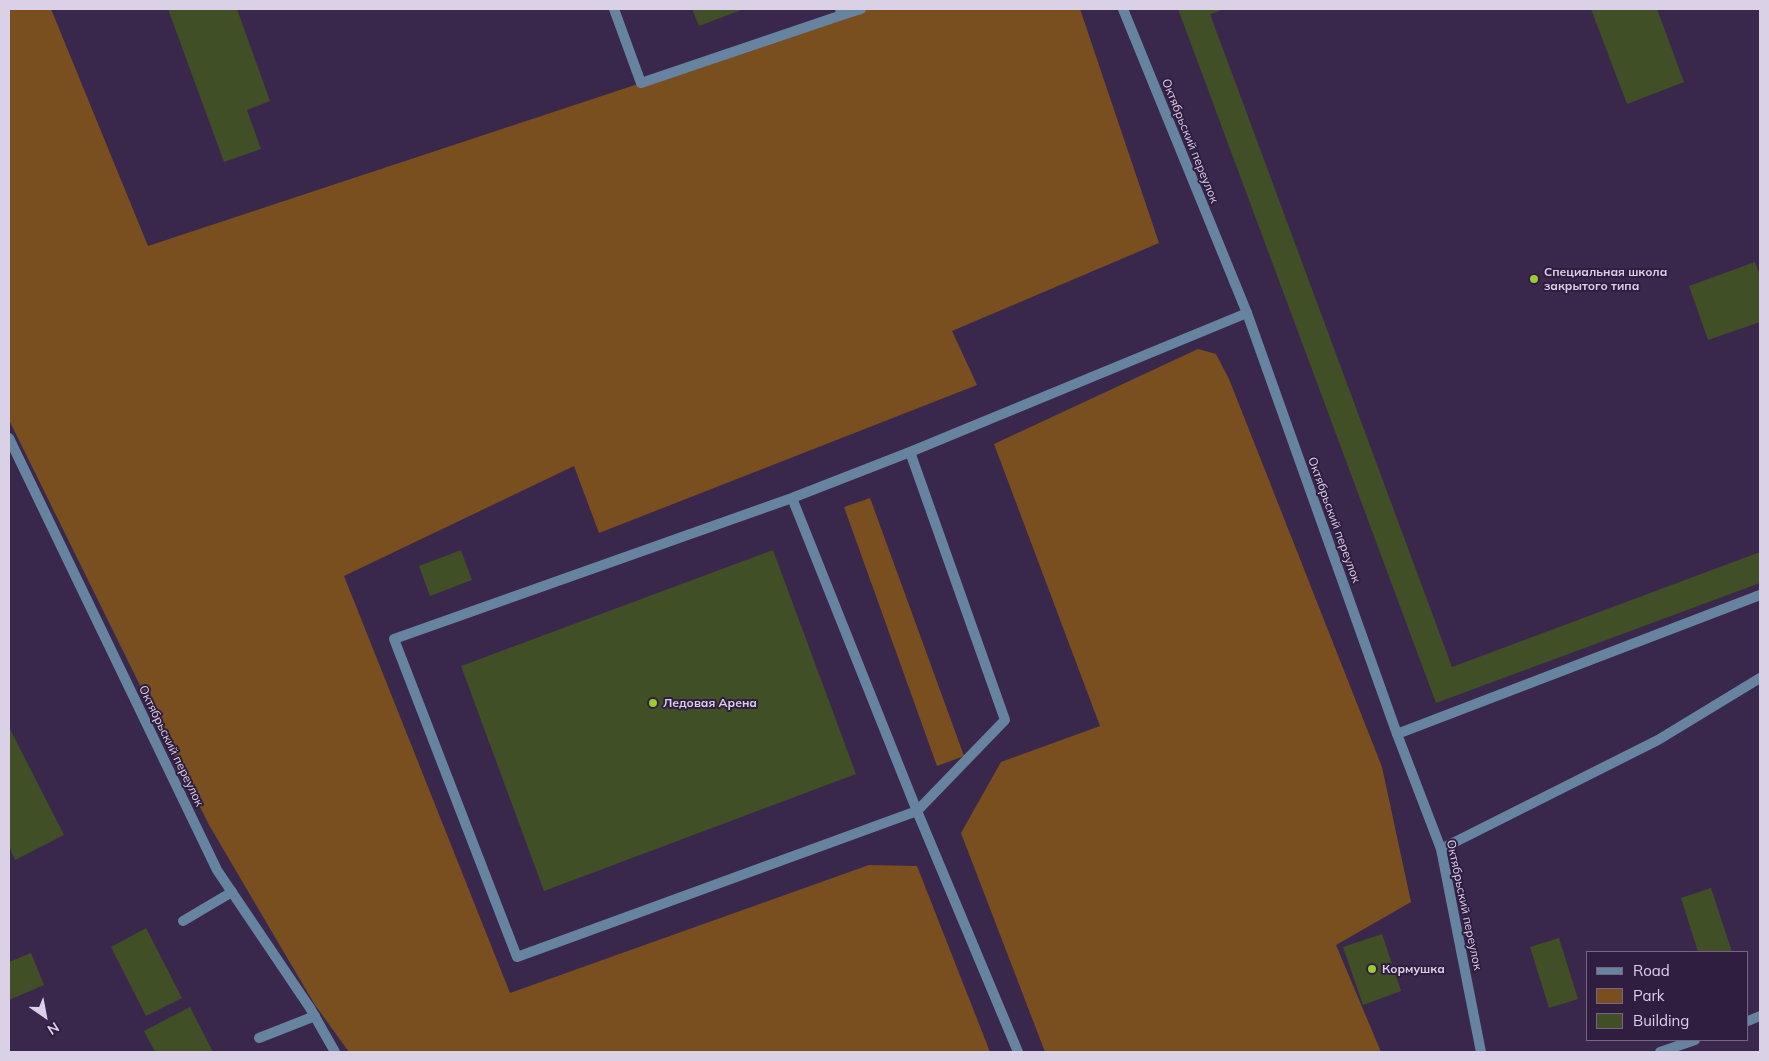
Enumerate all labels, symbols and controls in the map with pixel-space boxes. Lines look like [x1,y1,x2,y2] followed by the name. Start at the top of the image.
[1158,77,1222,205] street label: Октябрьский переулок
[1544,265,1667,293] place label: Специальная школа закрытого типа
[1528,273,1540,285] marker: Специальная школа закрытого типа
[1305,455,1363,585] street label: Октябрьский переулок
[135,683,207,809] street label: Октябрьский переулок
[663,696,757,710] place label: Ледовая Арена
[647,697,659,709] marker: Ледовая Арена
[1443,839,1485,971] street label: Октябрьский переулок
[1586,951,1749,1041] legend
[1633,961,1670,980] text: Road
[1382,962,1445,976] place label: Кормушка
[1366,963,1378,975] marker: Кормушка
[1633,986,1665,1005] text: Park
[20,991,70,1041] north arrow
[1633,1011,1689,1030] text: Building
[44,1018,63,1039] text: N

